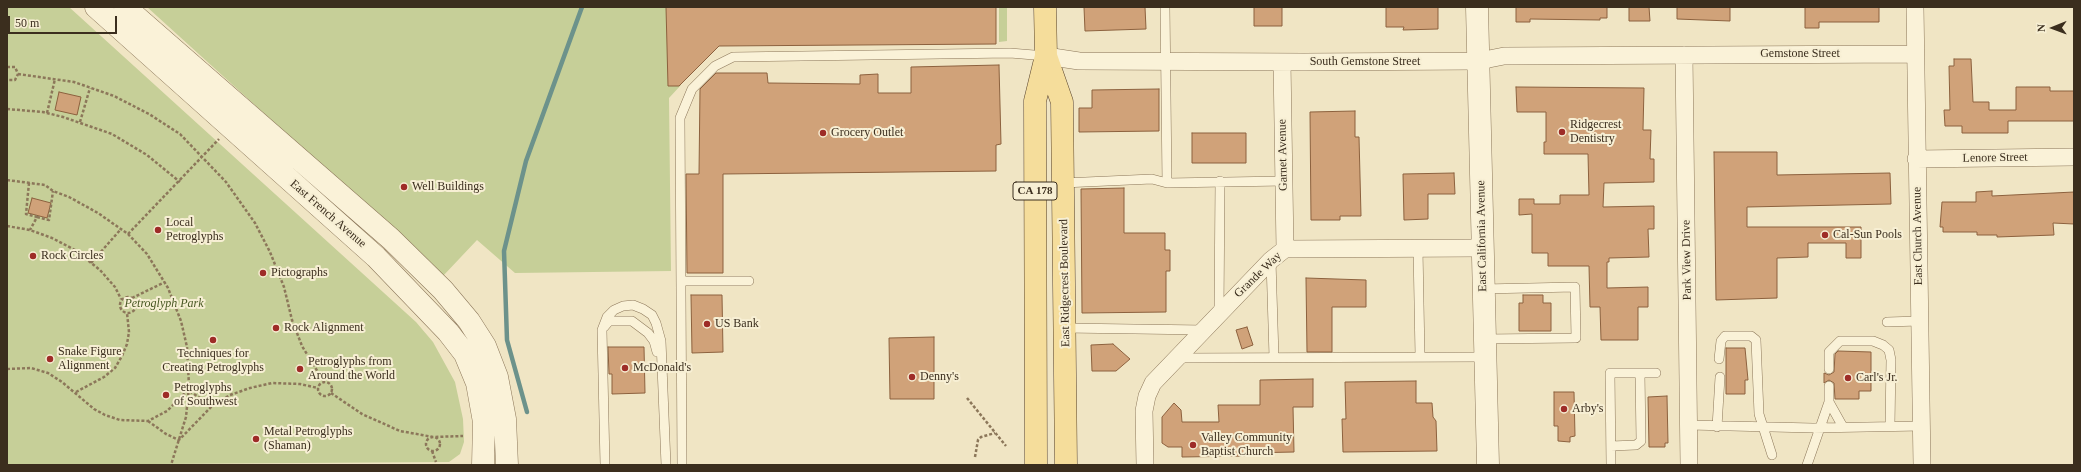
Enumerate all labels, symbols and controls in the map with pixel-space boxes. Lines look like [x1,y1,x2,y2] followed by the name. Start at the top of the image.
[10,8,119,34] scale bar
[2033,8,2073,48] north arrow
[15,16,39,30] text: 50 m
[2035,24,2047,32] text: N
[1760,47,1840,61] street label: Gemstone Street
[1310,55,1420,69] street label: South Gemstone Street
[1570,118,1621,146] place label: Ridgecrest Dentistry
[1275,119,1291,191] street label: Garnet Avenue
[831,126,903,140] place label: Grocery Outlet
[1557,127,1567,137] marker: Ridgecrest Dentistry
[818,128,828,138] marker: Grocery Outlet
[1962,150,2028,166] street label: Lenore Street
[287,177,369,251] street label: East French Avenue
[412,180,484,194] place label: Well Buildings
[1474,180,1490,292] street label: East California Avenue
[399,182,409,192] marker: Well Buildings
[1013,182,1057,200] road number: CA 178
[1910,187,1926,285] street label: East Church Avenue
[166,216,223,244] place label: Local Petroglyphs
[1057,219,1073,347] street label: East Ridgecrest Boulevard
[1679,220,1695,300] street label: Park View Drive
[153,225,163,235] marker: Local Petroglyphs
[1833,228,1902,242] place label: Cal-Sun Pools
[1820,230,1830,240] marker: Cal-Sun Pools
[41,249,103,263] place label: Rock Circles
[1231,249,1285,301] street label: Grande Way
[28,251,38,261] marker: Rock Circles
[271,266,328,280] place label: Pictographs
[258,268,268,278] marker: Pictographs
[124,297,204,311] park label: Petroglyph Park
[715,317,759,331] place label: US Bank
[702,319,712,329] marker: US Bank
[284,321,364,335] place label: Rock Alignment
[271,323,281,333] marker: Rock Alignment
[208,335,218,345] marker: Techniques for Creating Petroglyphs
[58,345,122,373] place label: Snake Figure Alignment
[162,347,264,375] place label: Techniques for Creating Petroglyphs
[45,354,55,364] marker: Snake Figure Alignment
[308,355,395,383] place label: Petroglyphs from Around the World
[633,361,691,375] place label: McDonald's
[620,363,630,373] marker: McDonald's
[295,364,305,374] marker: Petroglyphs from Around the World
[920,370,959,384] place label: Denny's
[1856,371,1897,385] place label: Carl's Jr.
[907,372,917,382] marker: Denny's
[1843,373,1853,383] marker: Carl's Jr.
[174,381,237,409] place label: Petroglyphs of Southwest
[161,390,171,400] marker: Petroglyphs of Southwest
[1572,402,1603,416] place label: Arby's
[1559,404,1569,414] marker: Arby's
[264,425,352,453] place label: Metal Petroglyphs (Shaman)
[1201,431,1292,459] place label: Valley Community Baptist Church
[251,434,261,444] marker: Metal Petroglyphs (Shaman)
[1188,440,1198,450] marker: Valley Community Baptist Church

